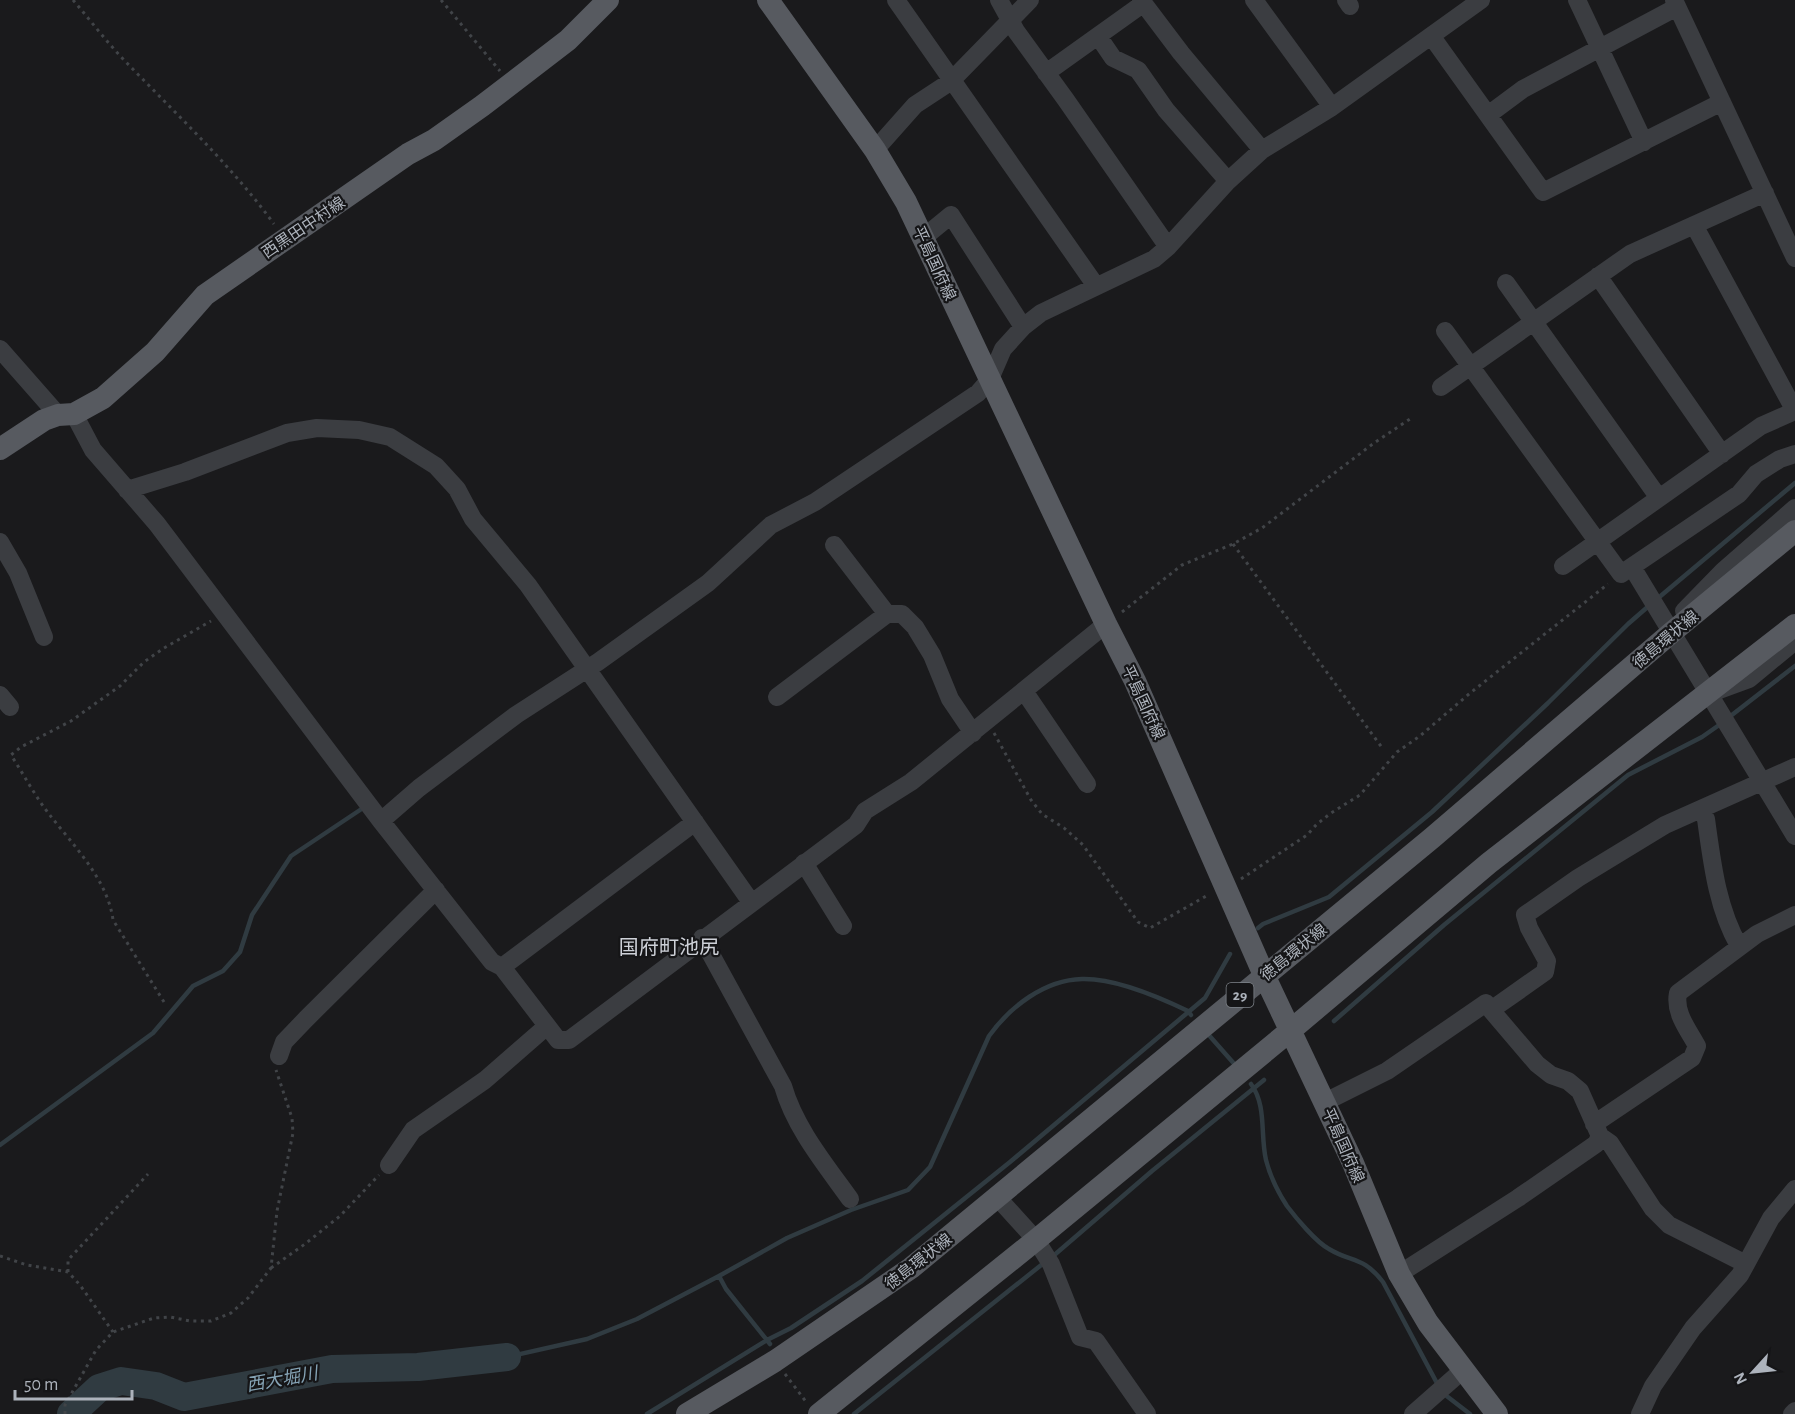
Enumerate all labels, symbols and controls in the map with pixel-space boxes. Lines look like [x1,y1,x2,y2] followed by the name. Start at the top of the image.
[259,194,348,261] street label: 西黒田中村線
[910,223,959,303] street label: 平島国府線
[1629,607,1701,672] street label: 徳島環状線
[1119,662,1168,742] street label: 平島国府線
[1257,921,1330,984] street label: 徳島環状線
[619,936,719,958] district label: 国府町池尻
[1226,983,1254,1007] road number: 29
[1320,1105,1368,1185] street label: 平島国府線
[882,1230,955,1293] street label: 徳島環状線
[1723,1342,1783,1402] north arrow
[15,1363,132,1401] scale bar
[245,1363,321,1395] water label: 西大堀川
[1731,1370,1750,1387] text: N
[24,1376,58,1394] text: 50 m

